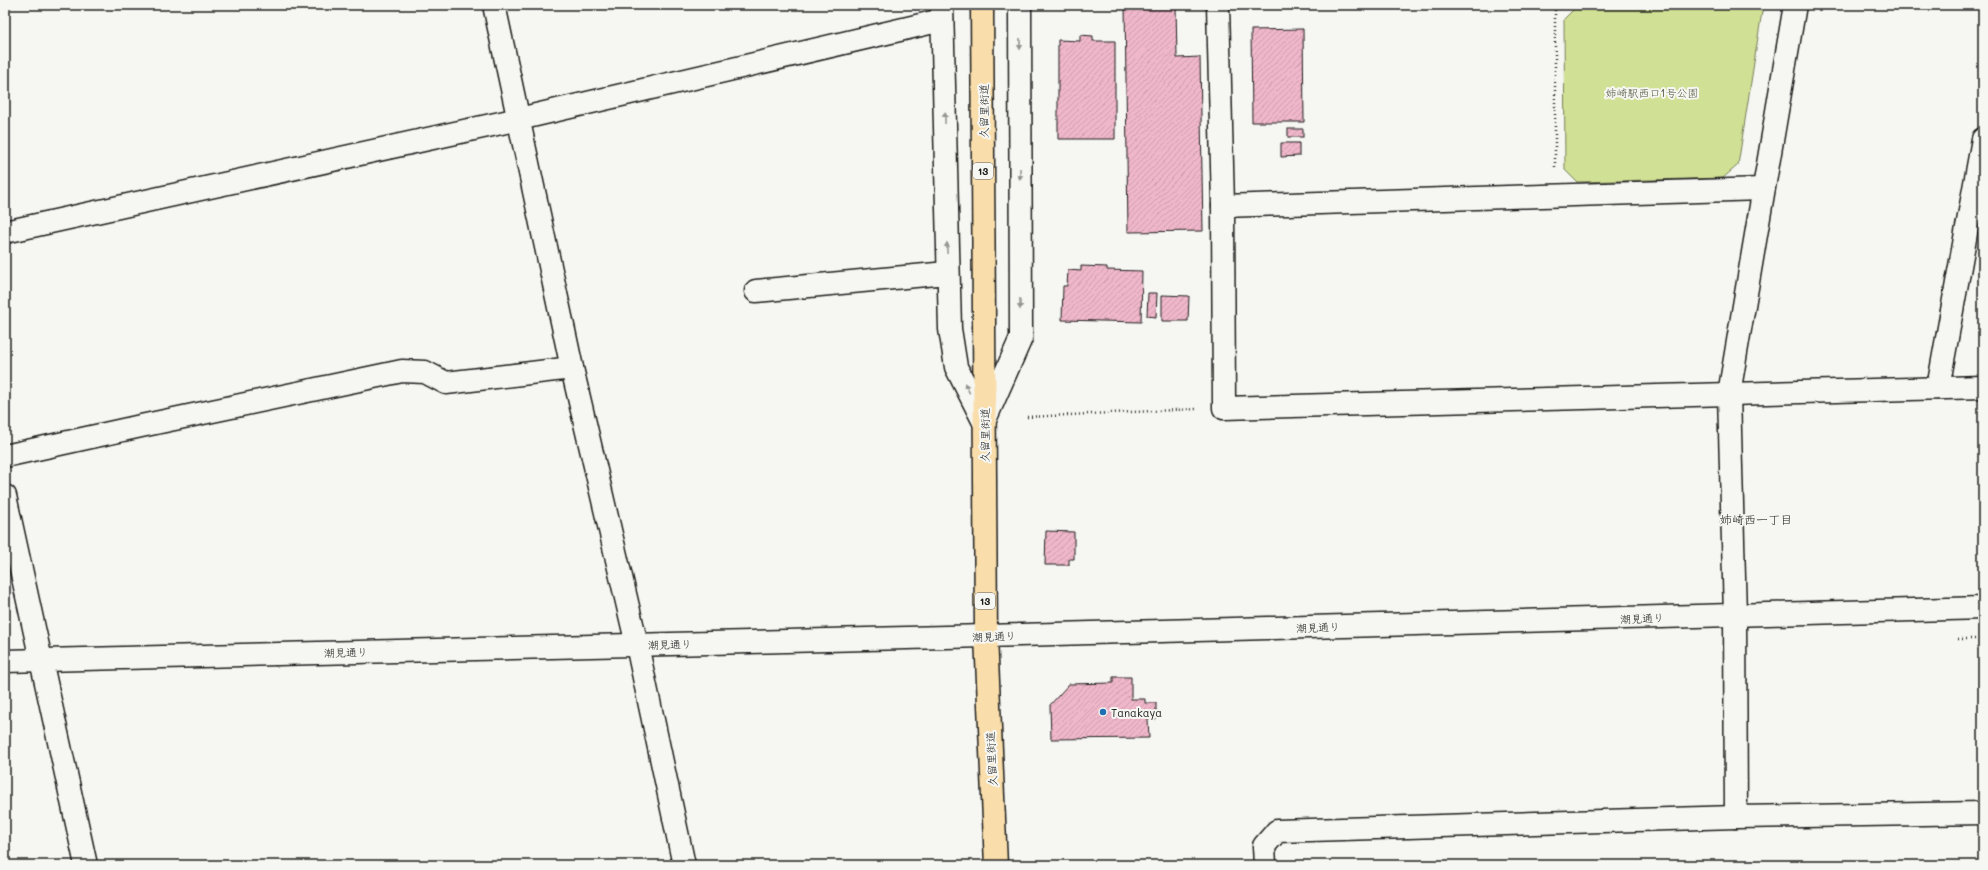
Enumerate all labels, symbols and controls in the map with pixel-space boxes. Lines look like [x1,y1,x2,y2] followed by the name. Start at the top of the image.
[1017,38,1023,51] one-way arrow
[976,84,991,139] street label: 久留里街道
[1606,85,1698,100] park label: 姉崎駅西口1号公園
[941,112,948,124] one-way arrow
[973,163,993,179] road number: 13
[1017,168,1023,181] one-way arrow
[944,241,950,254] one-way arrow
[1017,298,1023,311] one-way arrow
[963,382,970,393] one-way arrow
[977,408,992,463] street label: 久留里街道
[1720,511,1792,527] district label: 姉崎西一丁目
[975,593,995,609] road number: 13
[1620,610,1664,626] street label: 潮見通り
[1296,619,1340,635] street label: 潮見通り
[972,628,1016,644] street label: 潮見通り
[648,636,692,652] street label: 潮見通り
[324,644,368,660] street label: 潮見通り
[1111,705,1162,720] place label: Tanakaya
[1098,707,1108,717] marker: Tanakaya
[982,731,1000,787] street label: 久留里街道

